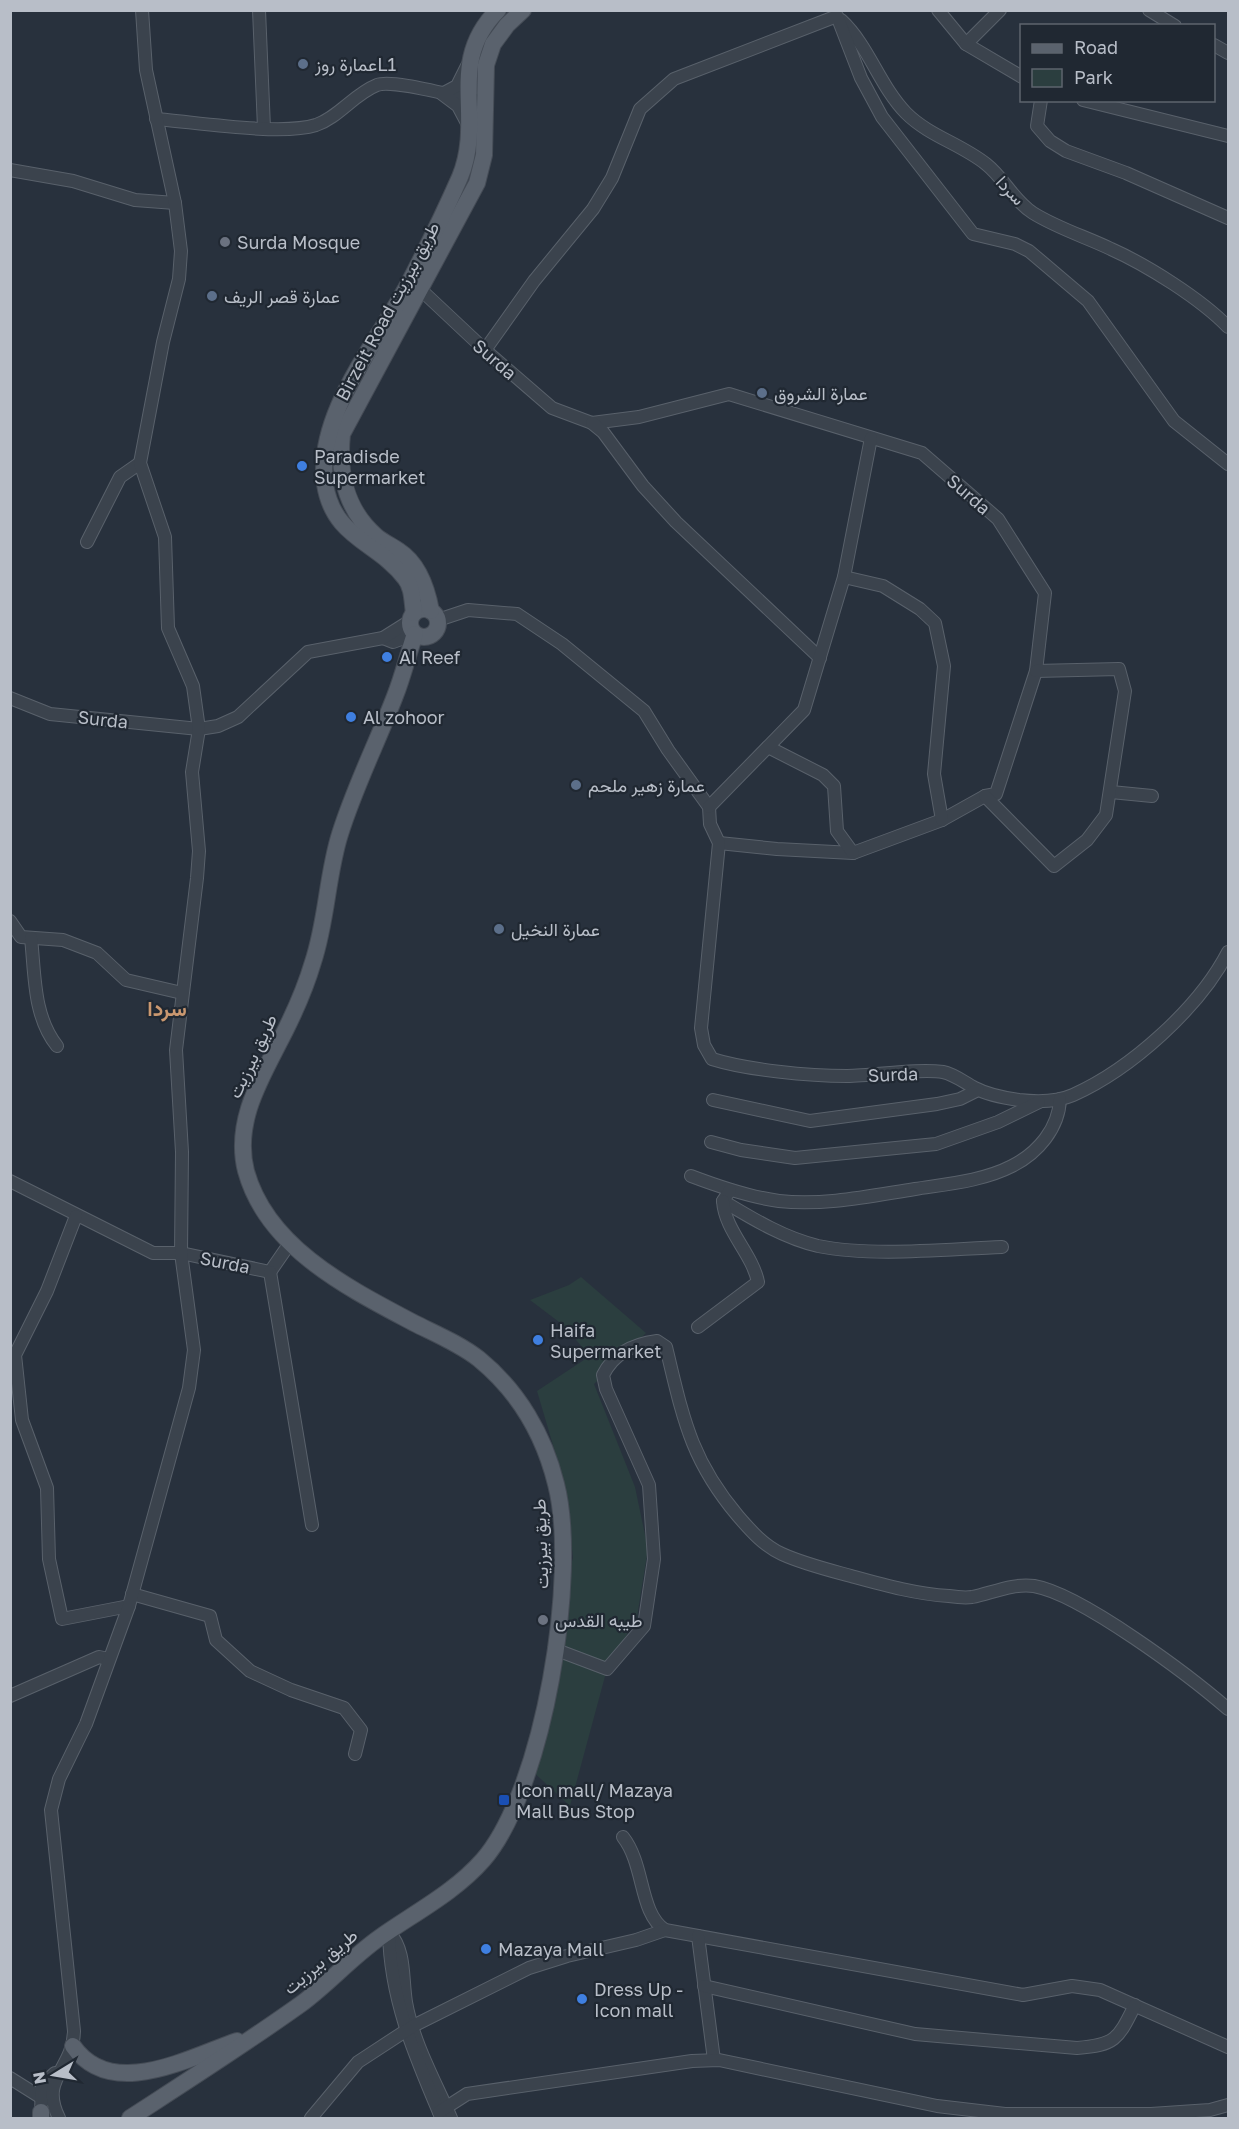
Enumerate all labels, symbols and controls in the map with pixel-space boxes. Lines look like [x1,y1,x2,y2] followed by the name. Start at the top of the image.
[1020,24,1215,102] legend
[1074,36,1118,58] text: Road
[314,53,396,76] place label: عمارة روزL1
[296,57,310,71] marker: عمارة روزL1
[1074,66,1113,88] text: Park
[991,171,1030,210] street label: سردا
[331,218,444,405] street label: Birzeit Road طريق بيرزيت
[237,231,360,253] place label: Surda Mosque
[218,235,232,249] marker: Surda Mosque
[224,285,340,308] place label: عمارة قصر الريف
[205,289,219,303] marker: عمارة قصر الريف
[469,334,521,384] street label: Surda
[774,382,868,405] place label: عمارة الشروق
[755,386,769,400] marker: عمارة الشروق
[314,445,426,488] place label: Paradisde Supermarket
[295,459,309,473] marker: Paradisde Supermarket
[943,469,995,519] street label: Surda
[399,646,461,668] place label: Al Reef
[380,650,394,664] marker: Al Reef
[77,705,129,733] street label: Surda
[363,706,445,728] place label: Al zohoor
[344,710,358,724] marker: Al zohoor
[588,774,705,798] place label: عمارة زهير ملحم
[569,778,583,792] marker: عمارة زهير ملحم
[511,918,600,941] place label: عمارة النخيل
[492,922,506,936] marker: عمارة النخيل
[147,995,187,1022] district label: سردا
[223,1010,282,1102] street label: طريق بيرزيت
[867,1062,919,1086] street label: Surda
[198,1246,252,1278] street label: Surda
[550,1319,662,1362] place label: Haifa Supermarket
[531,1333,545,1347] marker: Haifa Supermarket
[527,1498,554,1590] street label: طريق بيرزيت
[555,1609,643,1632] place label: طيبه القدس
[536,1613,550,1627] marker: طيبه القدس
[516,1779,673,1822] place label: Icon mall/ Mazaya Mall Bus Stop
[497,1793,511,1807] marker: Icon mall/ Mazaya Mall Bus Stop
[278,1924,362,1999] street label: طريق بيرزيت
[498,1938,604,1960] place label: Mazaya Mall
[479,1942,493,1956] marker: Mazaya Mall
[594,1978,683,2021] place label: Dress Up - Icon mall
[575,1992,589,2006] marker: Dress Up - Icon mall
[24,2045,84,2105] north arrow
[28,2070,50,2086] text: N

